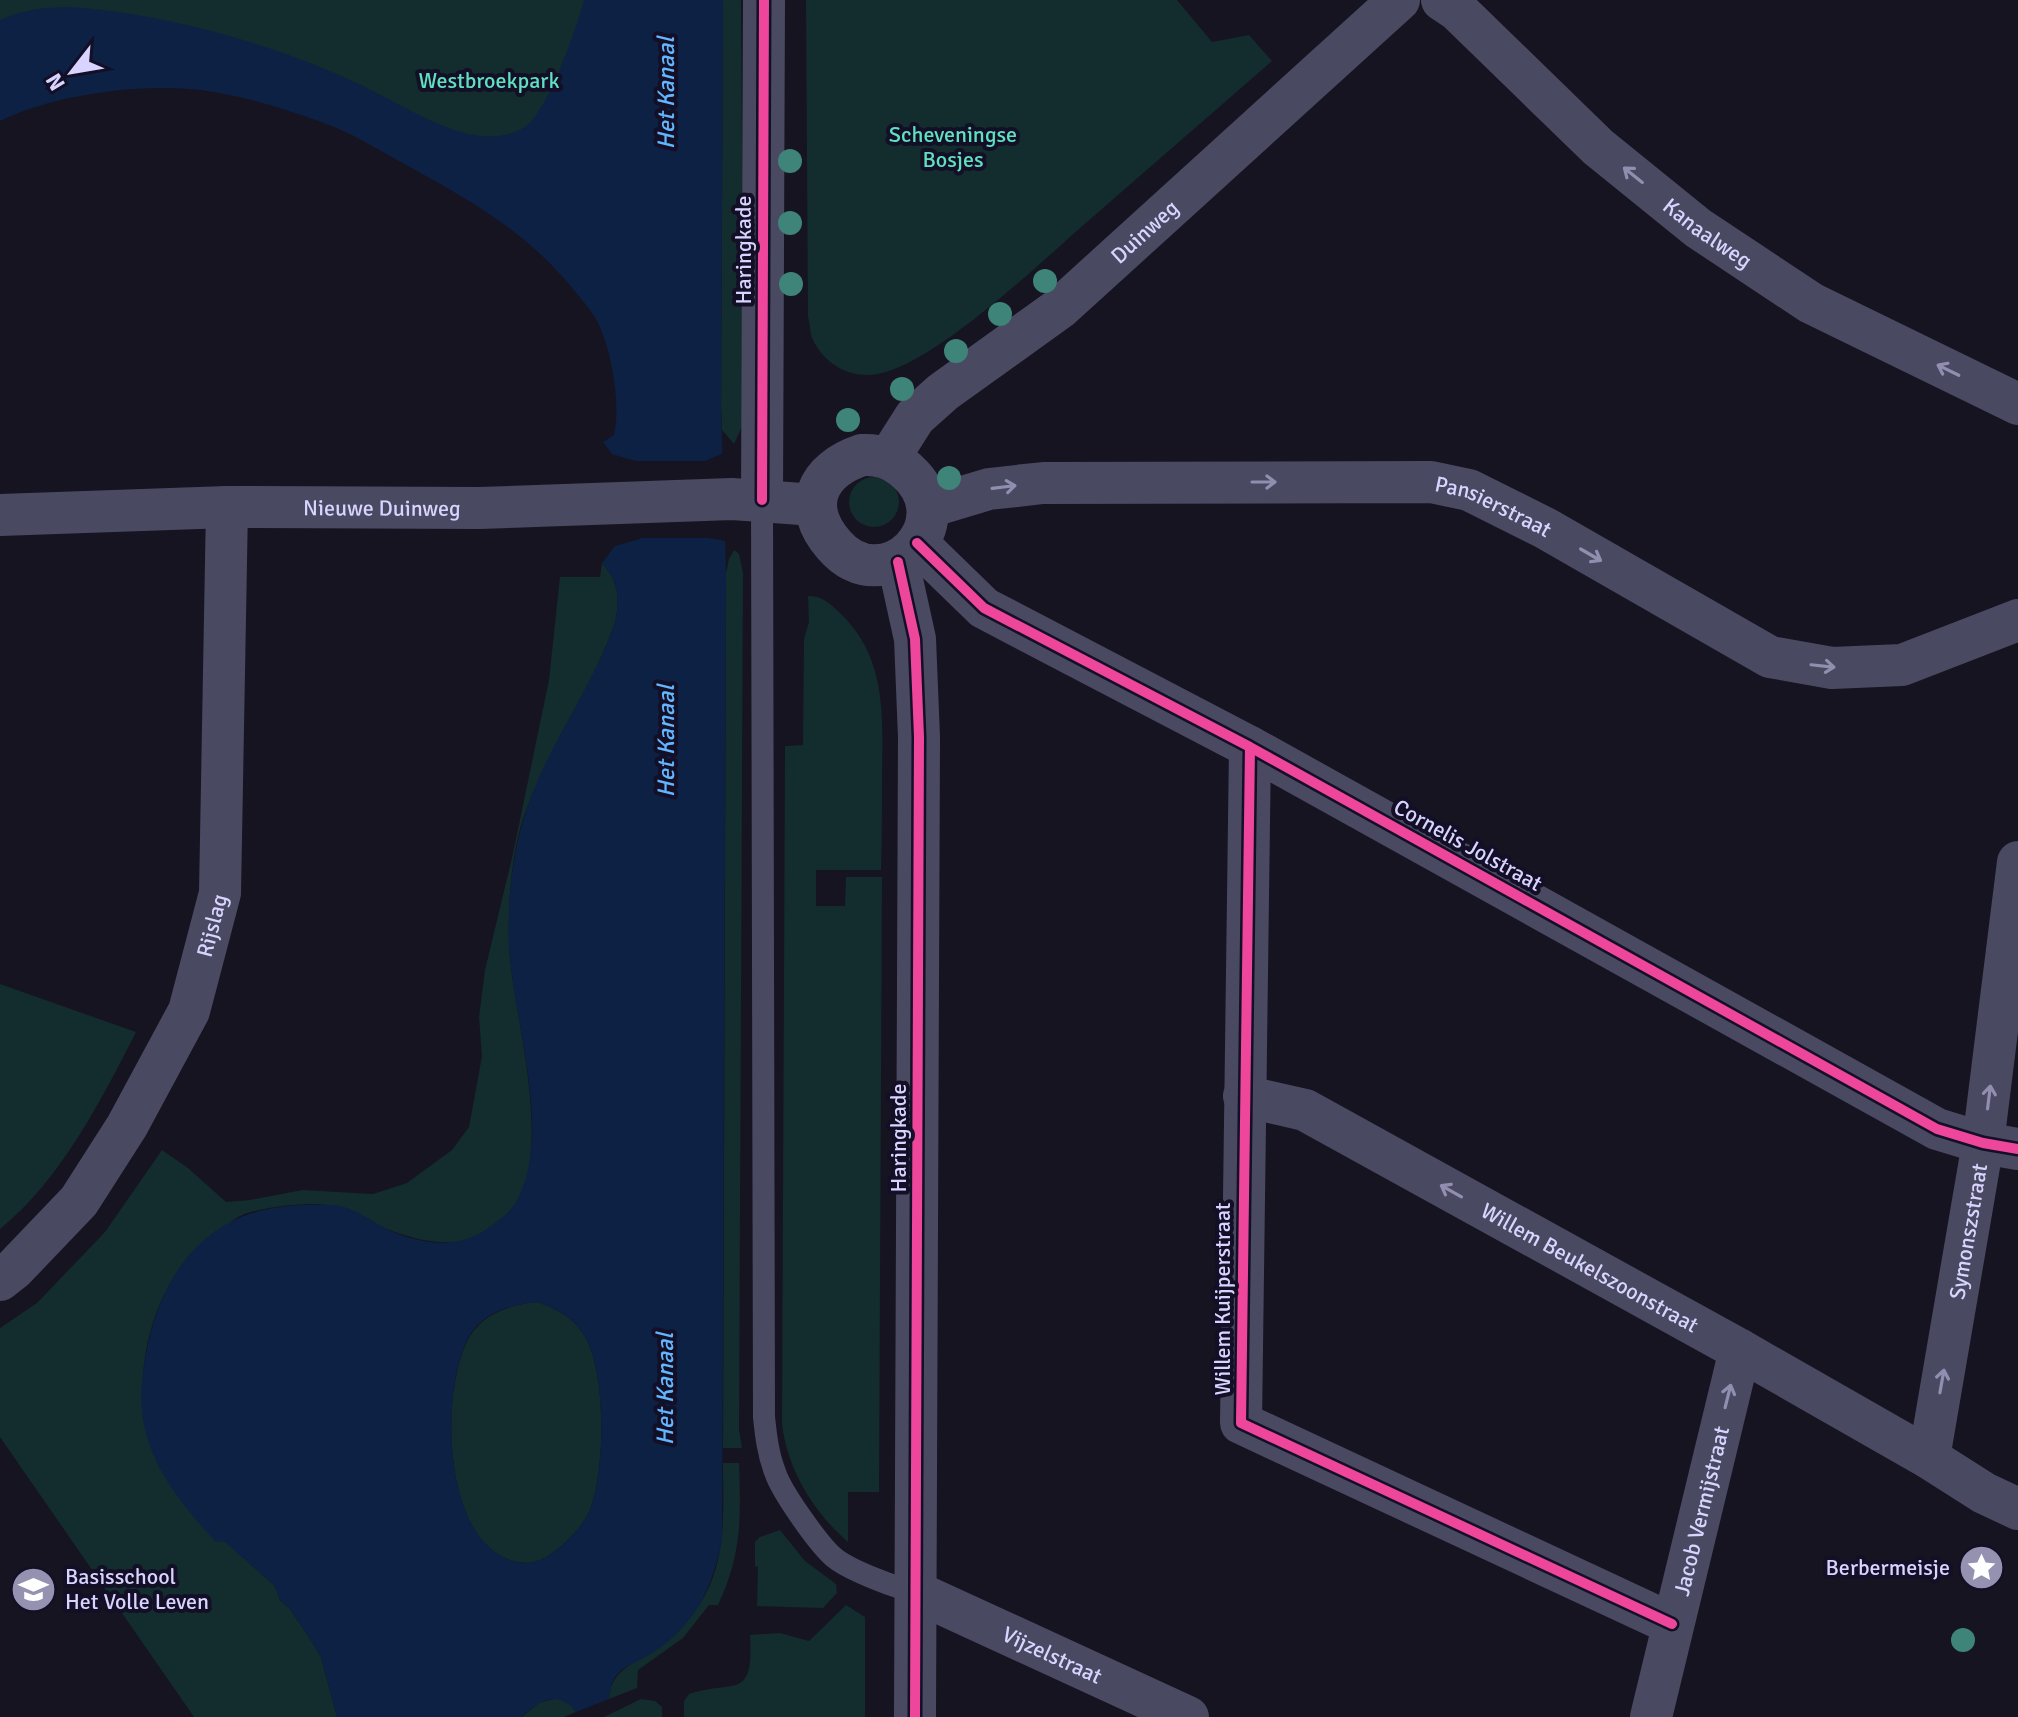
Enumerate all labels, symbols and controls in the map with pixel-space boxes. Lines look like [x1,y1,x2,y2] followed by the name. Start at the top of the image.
[32,32,112,112] north arrow
[651,35,681,149] water label: Het Kanaal
[419,67,559,94] park label: Westbroekpark
[40,69,71,96] text: N
[889,121,1017,173] park label: Scheveningse Bosjes
[1623,166,1644,184] one-way arrow
[1658,192,1757,274] street label: Kanaalweg
[1105,194,1184,269] street label: Duinweg
[730,196,757,304] street label: Haringkade
[1936,362,1960,377] one-way arrow
[1433,470,1557,543] street label: Pansierstraat
[1250,474,1277,490] one-way arrow
[990,480,1017,495] one-way arrow
[303,494,461,521] street label: Nieuwe Duinweg
[1579,547,1602,563] one-way arrow
[1809,659,1836,674] one-way arrow
[651,683,681,797] water label: Het Kanaal
[1389,793,1547,897] street label: Cornelis Jolstraat
[190,891,233,960] street label: Rijslag
[885,1084,912,1192] street label: Haringkade
[1982,1085,1997,1110] one-way arrow
[1943,1161,1993,1301] street label: Symonszstraat
[1440,1182,1463,1198] one-way arrow
[1477,1196,1704,1338] street label: Willem Beukelszoonstraat
[1209,1202,1236,1396] street label: Willem Kuijperstraat
[650,1331,680,1445] water label: Het Kanaal
[1936,1369,1951,1394] one-way arrow
[1722,1384,1737,1410] one-way arrow
[1667,1423,1735,1599] street label: Jacob Vermijstraat
[1957,1543,2005,1591] place icon: Berbermeisje
[1826,1554,1950,1581] place label: Berbermeisje
[65,1563,209,1615] place label: Basisschool Het Volle Leven
[10,1565,58,1613] school or university icon: Basisschool Het Volle Leven
[998,1620,1107,1689] street label: Vijzelstraat

